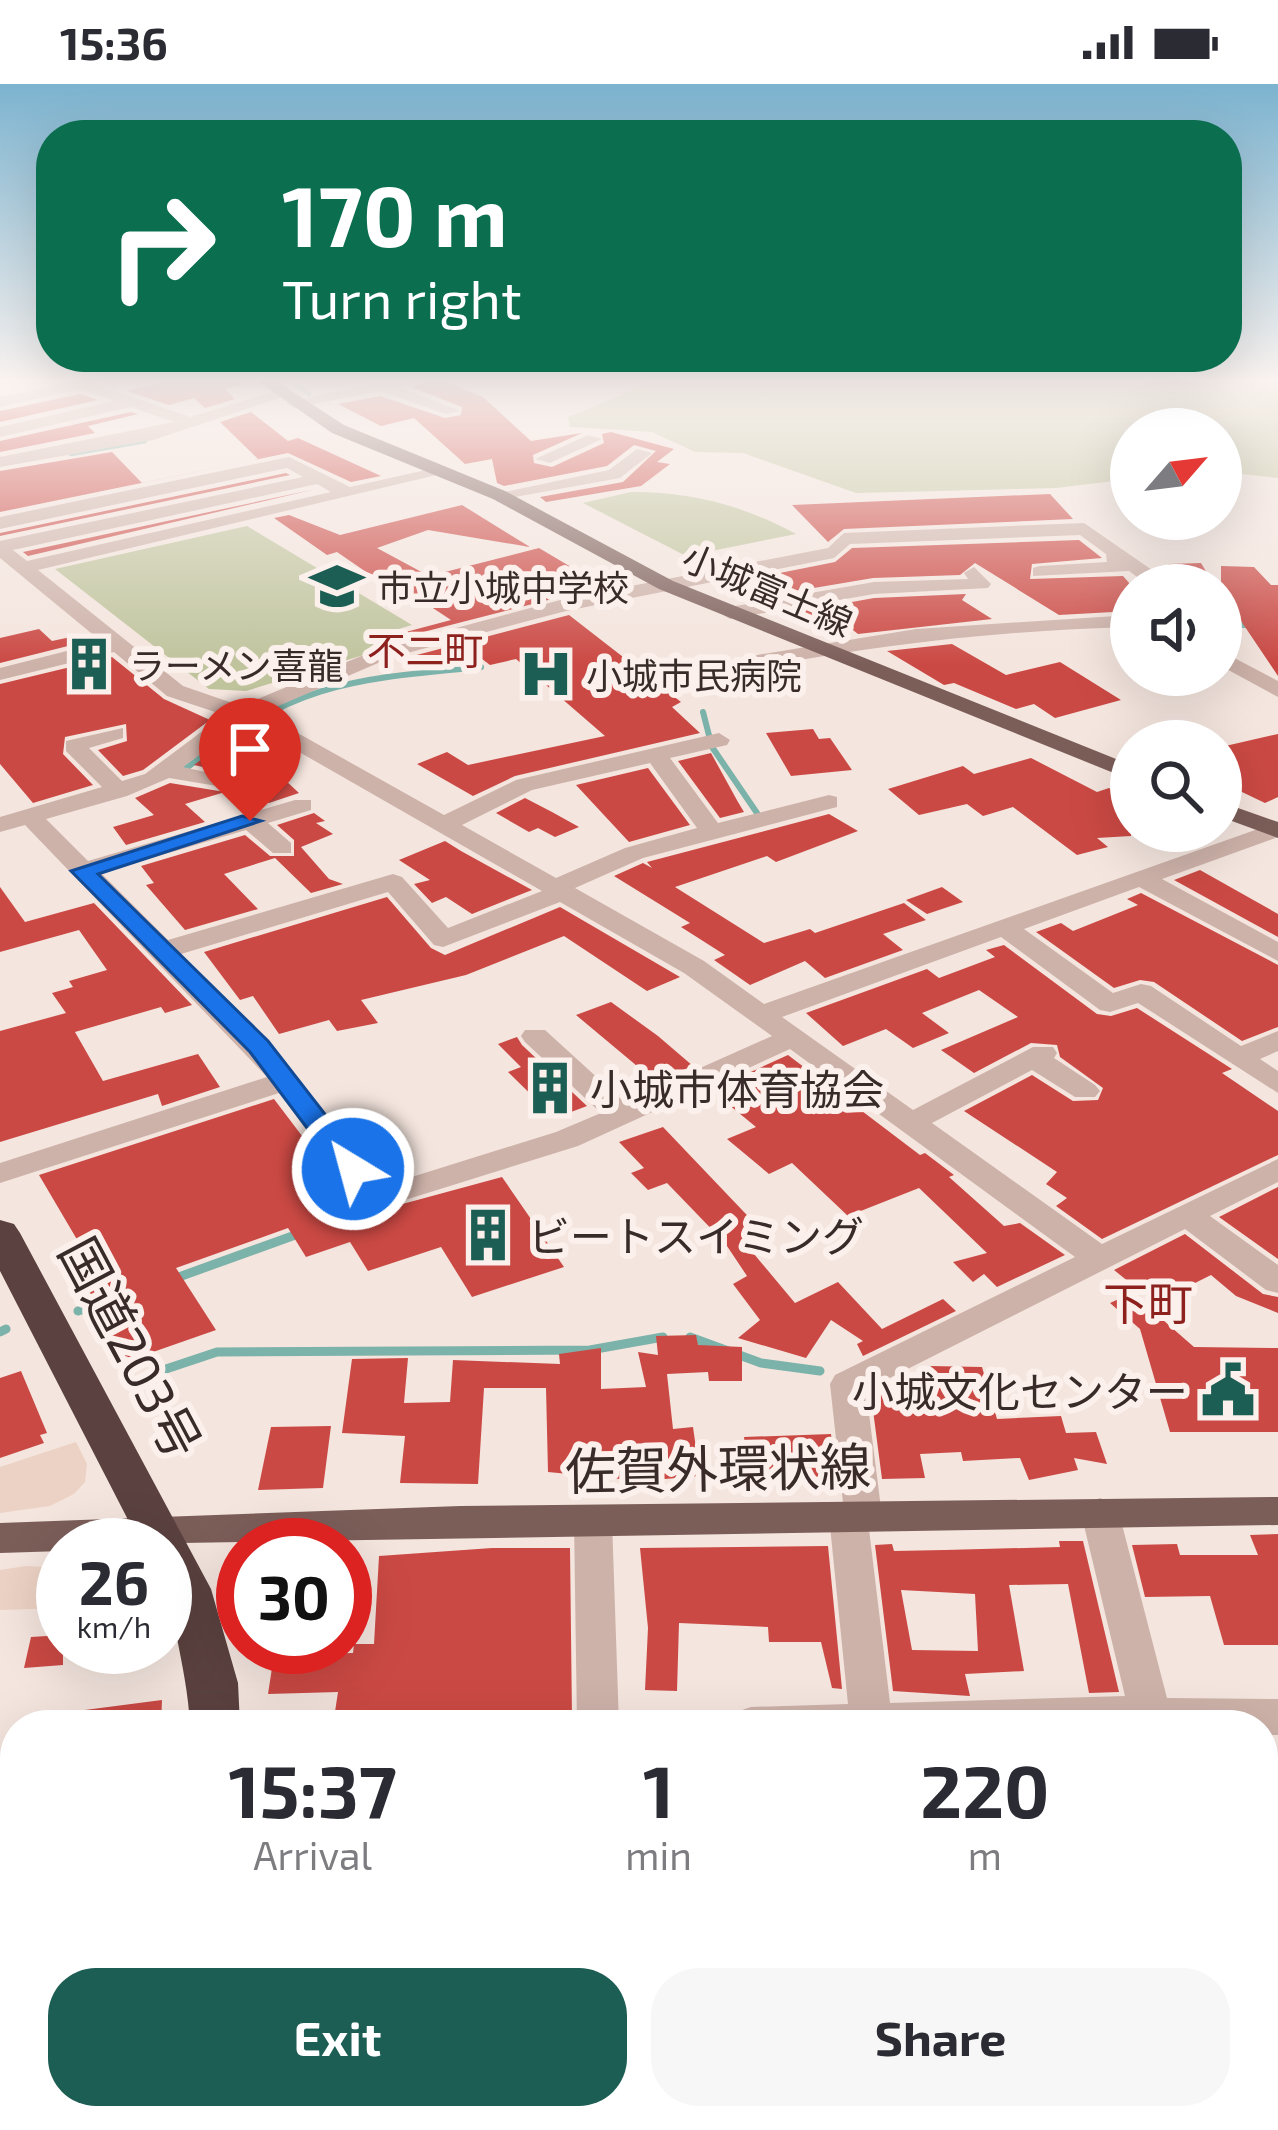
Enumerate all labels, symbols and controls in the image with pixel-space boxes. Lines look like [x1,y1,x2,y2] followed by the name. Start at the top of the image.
[60,15,168,69] text: 15:36
[282,163,508,264] text: 170 m
[84,168,240,324] icon: right
[282,265,522,330] text: Turn right
[1110,408,1242,540] north arrow
[1110,408,1242,852] map controls
[677,534,859,644] street label: 小城富士線
[308,557,366,615] school or university icon: 市立小城中学校
[1110,564,1242,696] button: sound
[377,565,629,608] place label: 市立小城中学校
[366,626,484,673] district label: 不二町
[60,635,118,693] building icon: ラーメン喜龍
[129,643,344,686] place label: ラーメン喜龍
[517,645,575,703] hospital icon: 小城市民病院
[586,653,802,696] place label: 小城市民病院
[199,698,301,821] pin
[217,716,283,782] icon: arrive
[1110,720,1242,852] button: search
[521,1059,579,1117] building icon: 小城市体育協会
[590,1063,884,1113] place label: 小城市体育協会
[290,1106,416,1232] position arrow
[459,1206,517,1264] building icon: ビートスイミング
[528,1210,864,1260] place label: ビートスイミング
[49,1226,215,1468] street label: 国道203号
[1103,1275,1193,1329] district label: 下町
[1199,1361,1257,1419] public building icon: 小城文化センター
[852,1365,1188,1415] place label: 小城文化センター
[564,1434,872,1500] street label: 佐賀外環状線
[216,1518,372,1674] speed limit sign: 30
[79,1545,149,1617] text: 26
[77,1608,151,1644] text: km/h
[229,1746,397,1832] text: 15:37
[643,1746,674,1832] text: 1
[920,1746,1049,1832] text: 220
[253,1831,372,1878] text: Arrival
[625,1831,692,1878] text: min
[968,1831,1002,1878] text: m
[48,1968,627,2106] button: Exit
[651,1968,1230,2106] button: Share

